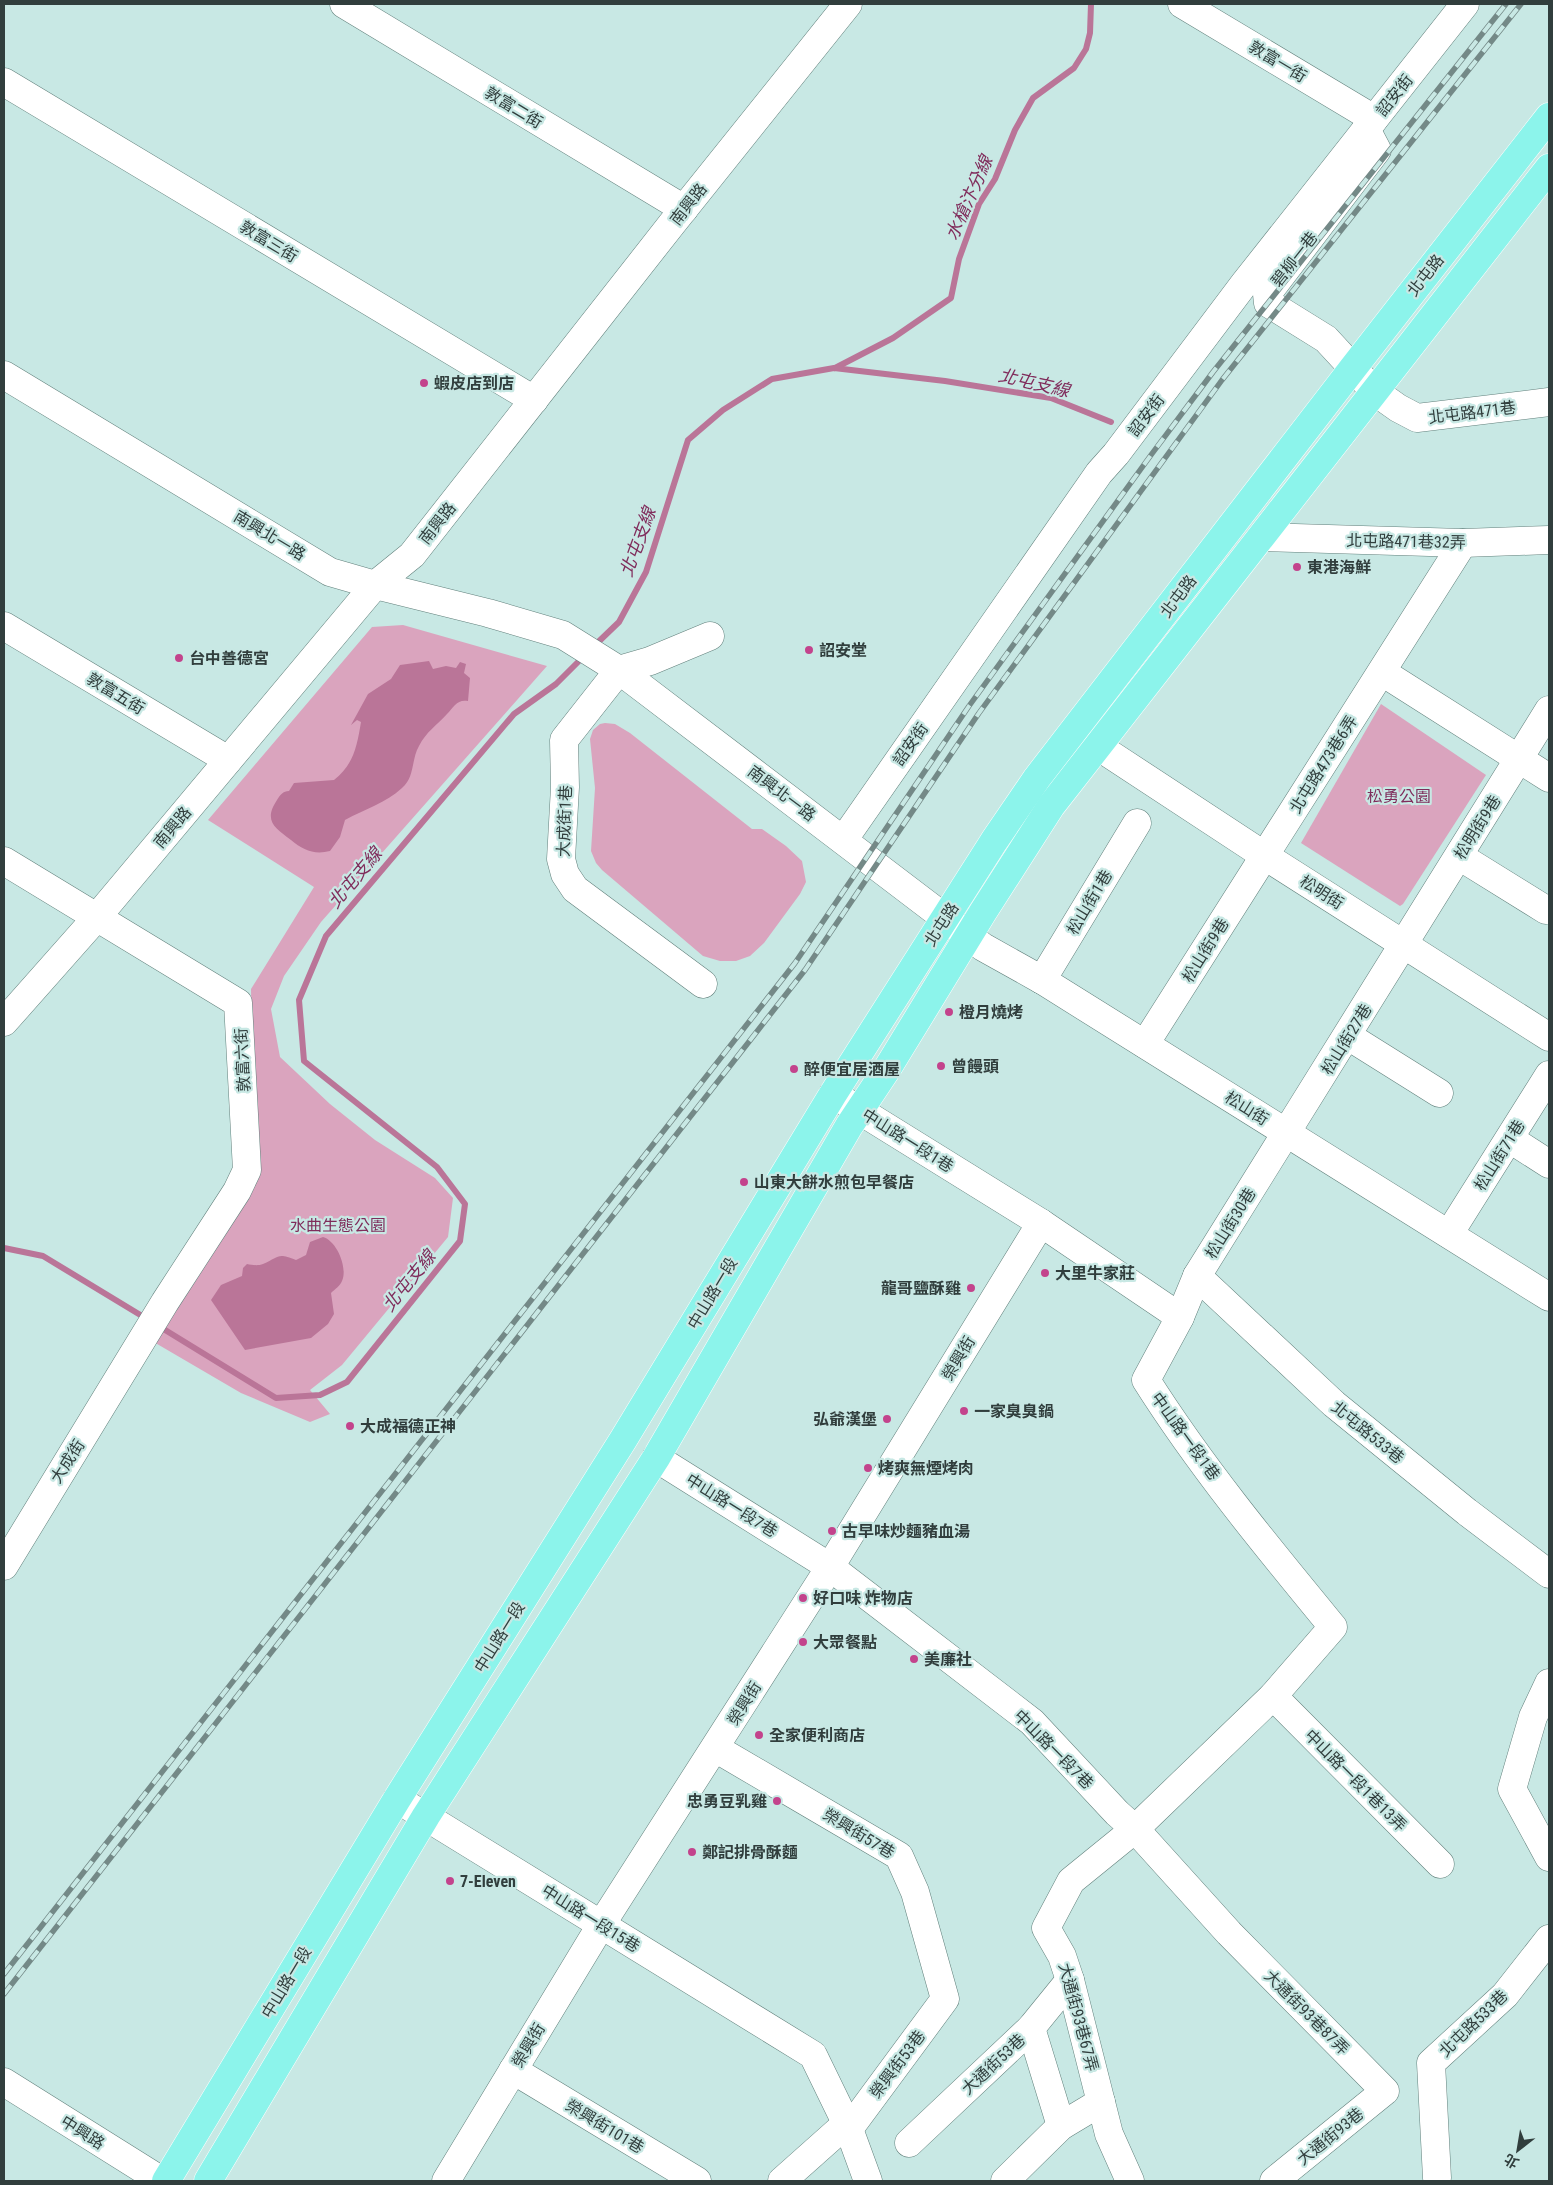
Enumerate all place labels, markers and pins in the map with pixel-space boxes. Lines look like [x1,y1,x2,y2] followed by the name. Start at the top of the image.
[434,374,514,393] place label: 蝦皮店到店
[418,377,430,389] marker: 蝦皮店到店
[1307,558,1371,577] place label: 東港海鮮
[1291,561,1303,573] marker: 東港海鮮
[819,641,867,660] place label: 詔安堂
[803,644,815,656] marker: 詔安堂
[189,649,269,668] place label: 台中善德宮
[173,652,185,664] marker: 台中善德宮
[959,1003,1023,1022] place label: 橙月燒烤
[943,1006,955,1018] marker: 橙月燒烤
[951,1057,999,1076] place label: 曾饅頭
[804,1060,900,1079] place label: 醉便宜居酒屋
[935,1060,947,1072] marker: 曾饅頭
[788,1063,800,1075] marker: 醉便宜居酒屋
[754,1173,914,1192] place label: 山東大餅水煎包早餐店
[738,1176,750,1188] marker: 山東大餅水煎包早餐店
[1055,1264,1135,1283] place label: 大里牛家莊
[1039,1267,1051,1279] marker: 大里牛家莊
[881,1279,961,1298] place label: 龍哥鹽酥雞
[965,1282,977,1294] marker: 龍哥鹽酥雞
[974,1402,1054,1421] place label: 一家臭臭鍋
[958,1405,970,1417] marker: 一家臭臭鍋
[813,1410,877,1429] place label: 弘爺漢堡
[881,1413,893,1425] marker: 弘爺漢堡
[360,1417,456,1436] place label: 大成福德正神
[344,1420,356,1432] marker: 大成福德正神
[878,1459,974,1478] place label: 烤爽無煙烤肉
[862,1462,874,1474] marker: 烤爽無煙烤肉
[842,1522,970,1541] place label: 古早味炒麵豬血湯
[826,1525,838,1537] marker: 古早味炒麵豬血湯
[813,1589,913,1608] place label: 好口味 炸物店
[797,1592,809,1604] marker: 好口味 炸物店
[813,1633,877,1652] place label: 大眾餐點
[797,1636,809,1648] marker: 大眾餐點
[924,1650,972,1669] place label: 美廉社
[908,1653,920,1665] marker: 美廉社
[769,1726,865,1745] place label: 全家便利商店
[753,1729,765,1741] marker: 全家便利商店
[687,1792,767,1811] place label: 忠勇豆乳雞
[771,1795,783,1807] marker: 忠勇豆乳雞
[702,1843,798,1862] place label: 鄭記排骨酥麵
[686,1846,698,1858] marker: 鄭記排骨酥麵
[460,1872,516,1891] place label: 7-Eleven
[444,1875,456,1887] marker: 7-Eleven

